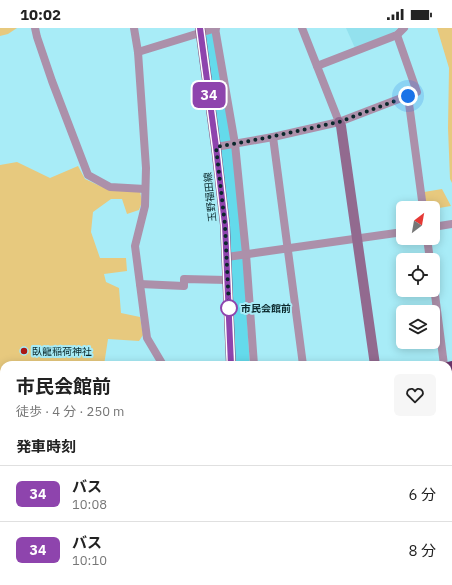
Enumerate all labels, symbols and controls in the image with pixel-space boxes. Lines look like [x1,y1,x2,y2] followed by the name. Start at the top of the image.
[20,5,61,24] text: 10:02
[191,82,227,108] line badge: 34
[201,86,217,104] text: 34
[398,86,418,106] your location
[201,171,219,223] street label: 玉野福田線
[396,201,440,245] north arrow
[396,201,440,349] map controls
[396,253,440,297] button: locate
[220,299,238,317] marker: 市民会館前
[241,302,291,315] place label: 市民会館前
[396,305,440,349] button: layers
[32,345,92,358] place label: 臥龍稲荷神社
[19,346,29,356] marker: 臥龍稲荷神社
[16,374,111,398] text: 市民会館前
[394,374,436,416] button: heart
[16,403,124,420] text: 徒歩 · 4 分 · 250 m
[16,437,76,456] text: 発車時刻
[72,477,102,496] text: バス
[30,485,46,503] text: 34
[408,485,436,504] text: 6 分
[72,496,107,513] text: 10:08
[72,533,102,552] text: バス
[30,541,46,559] text: 34
[408,541,436,560] text: 8 分
[72,552,107,569] text: 10:10

